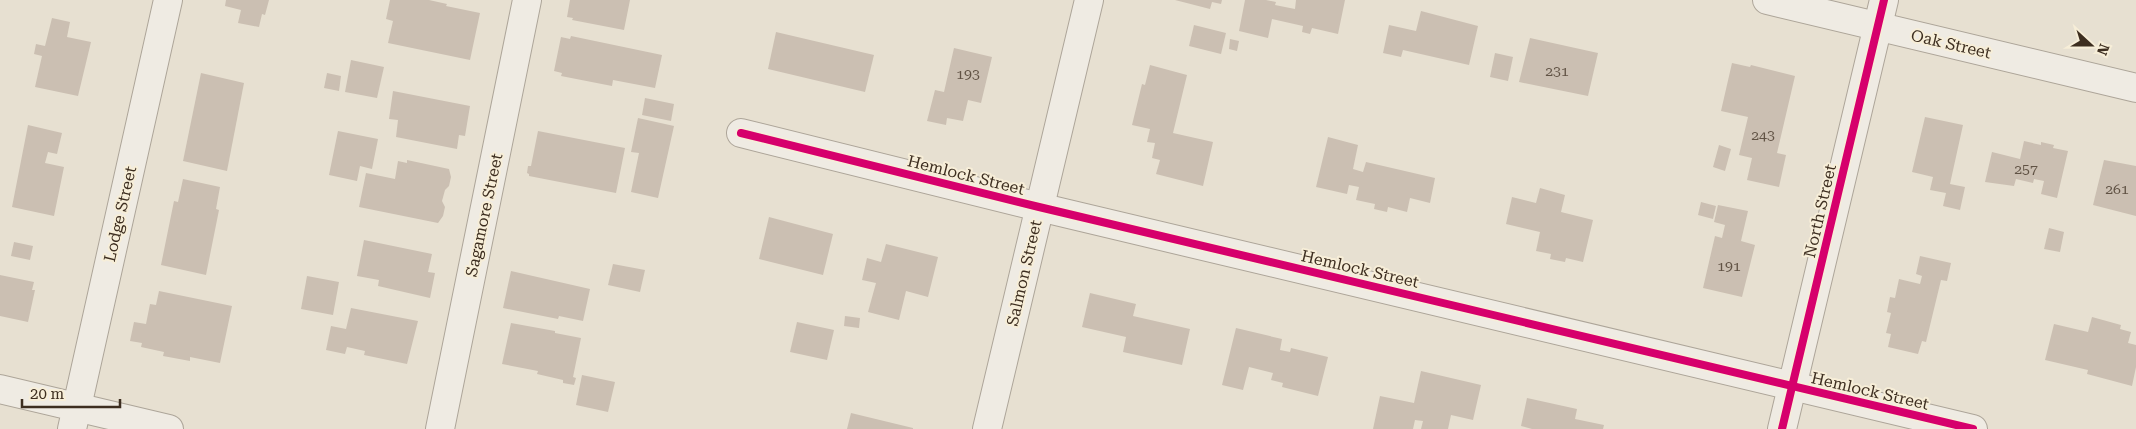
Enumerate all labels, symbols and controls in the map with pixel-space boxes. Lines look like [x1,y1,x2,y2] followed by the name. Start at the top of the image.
[2066,20,2116,70] north arrow
[1909,26,1993,62] street label: Oak Street
[2094,42,2113,58] text: N
[1545,63,1569,79] house number: 231
[956,66,980,82] house number: 193
[1751,127,1775,143] house number: 243
[462,151,506,278] street label: Sagamore Street
[905,151,1027,199] street label: Hemlock Street
[2014,161,2038,177] house number: 257
[1800,162,1840,260] street label: North Street
[100,164,140,264] street label: Lodge Street
[2105,181,2129,197] house number: 261
[1003,218,1045,328] street label: Salmon Street
[1299,246,1421,292] street label: Hemlock Street
[1717,258,1741,274] house number: 191
[1809,368,1931,414] street label: Hemlock Street
[22,376,120,408] scale bar
[30,385,65,403] text: 20 m

